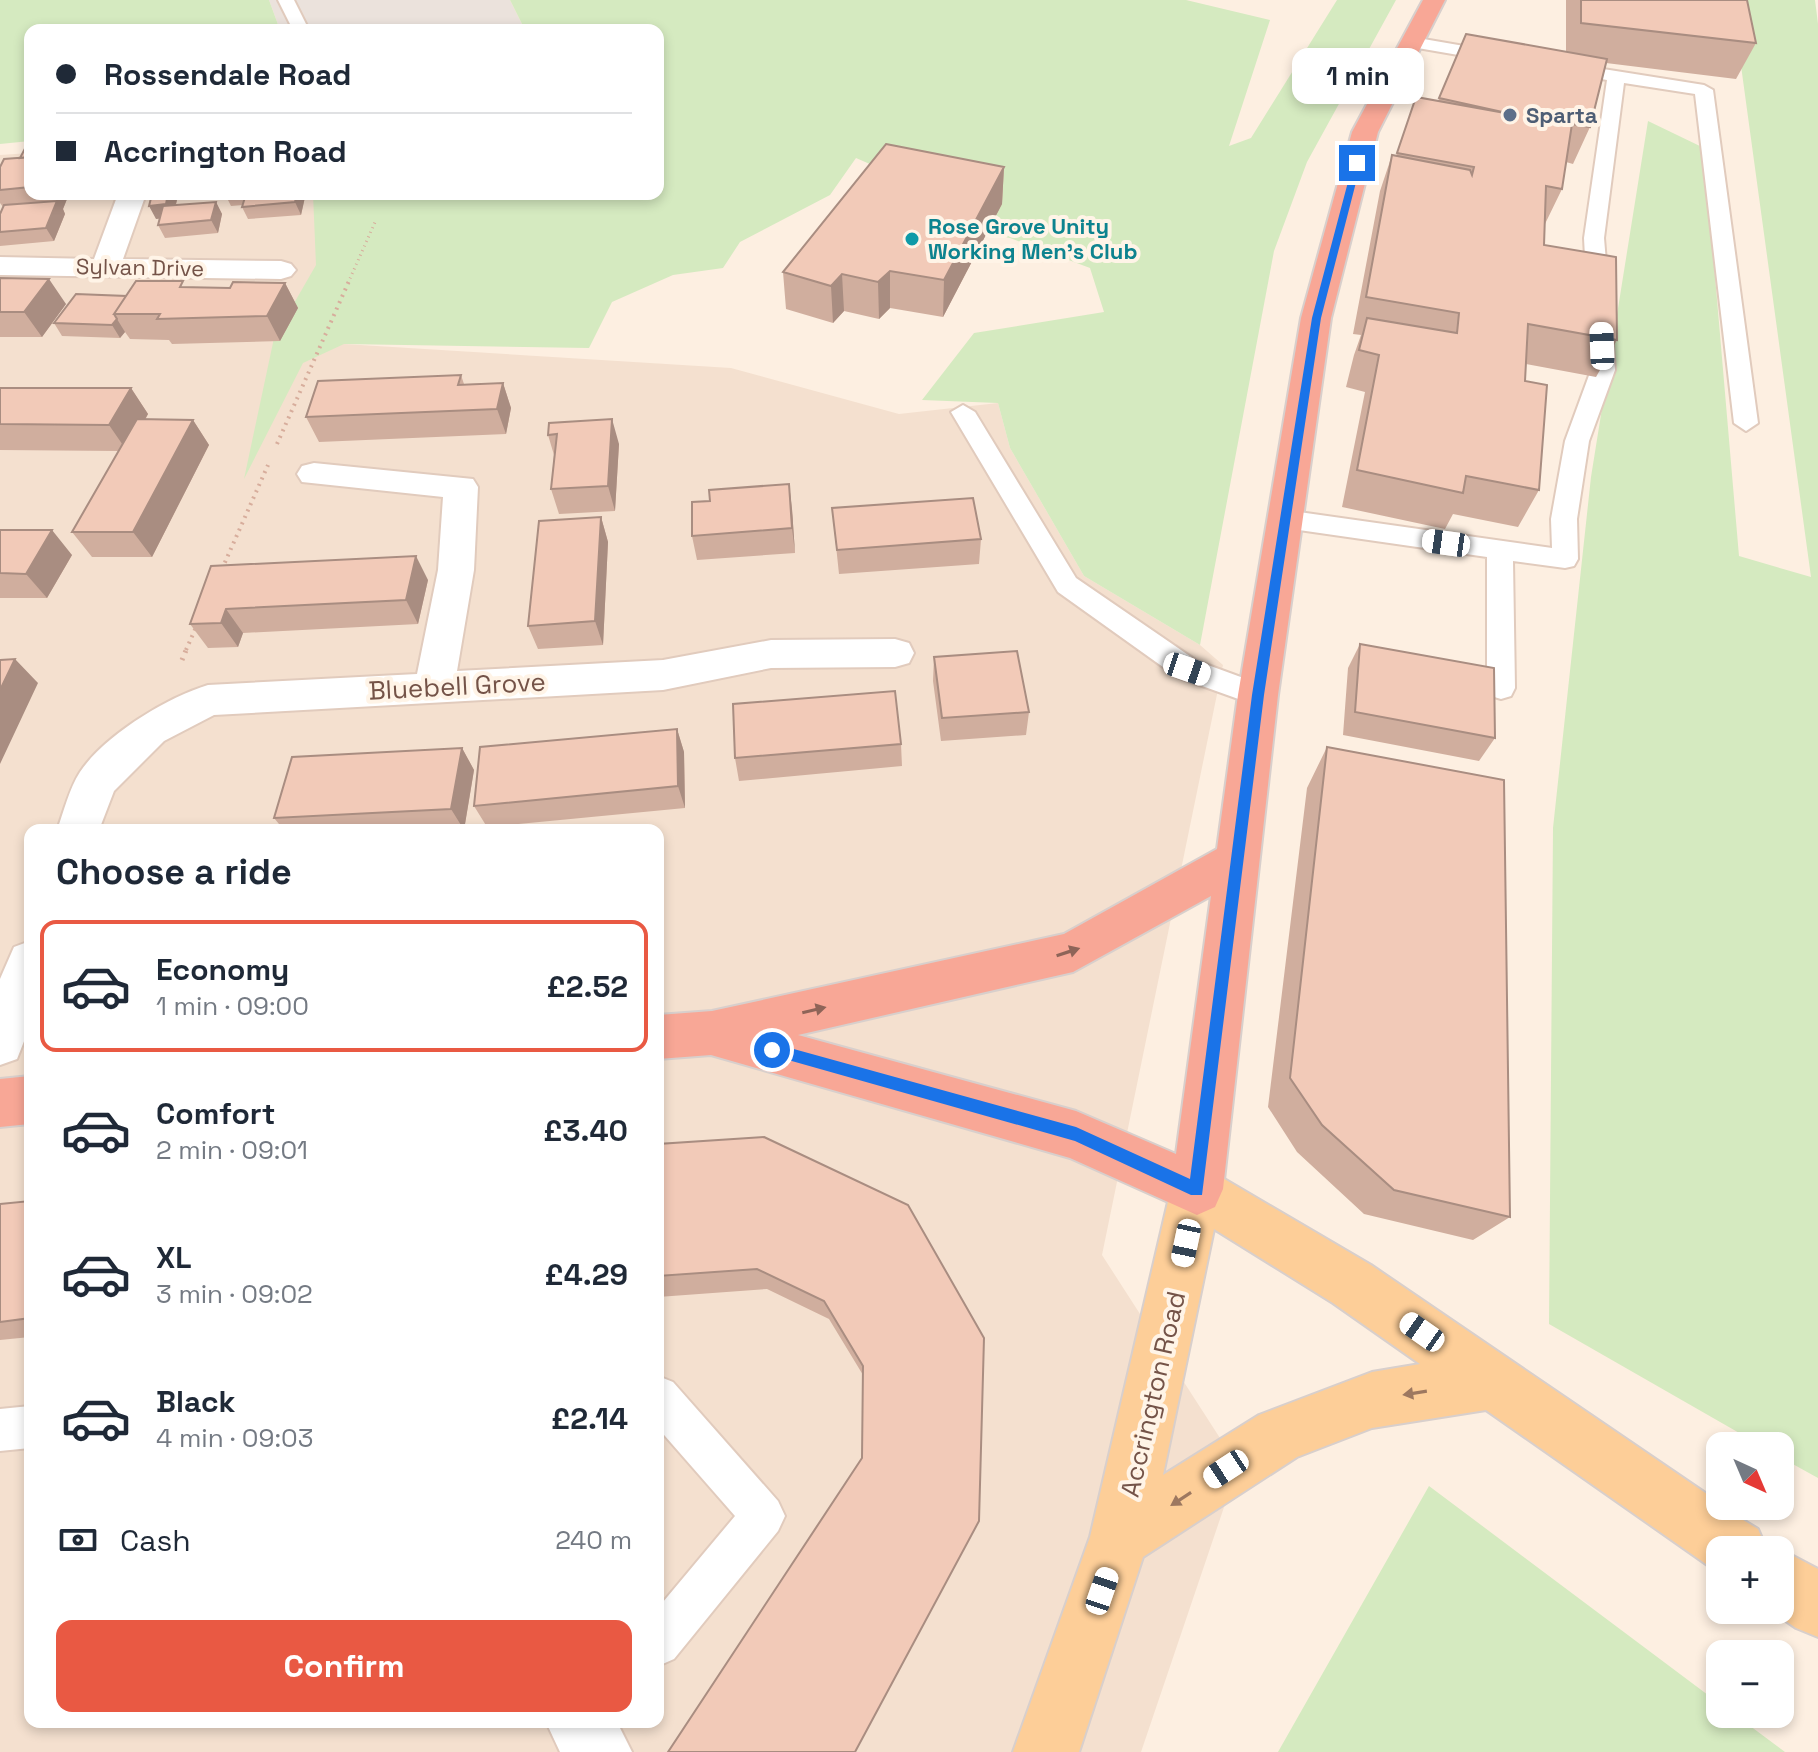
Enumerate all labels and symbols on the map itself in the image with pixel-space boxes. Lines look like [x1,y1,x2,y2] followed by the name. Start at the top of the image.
[1291,47,1423,103] callout: 1 min
[1526,101,1598,129] place label: Sparta
[1501,106,1519,124] marker: Sparta
[1339,145,1375,181] route end
[928,212,1137,265] place label: Rose Grove Unity Working Men's Club
[903,230,921,248] marker: Rose Grove Unity Working Men's Club
[76,252,204,282] street label: Sylvan Drive
[1589,322,1615,370] car
[1421,528,1471,558] car
[1160,650,1214,688] car
[368,664,546,708] street label: Bluebell Grove
[1056,945,1080,958] one-way arrow
[802,1003,827,1016] one-way arrow
[754,1032,790,1068] route start
[1169,1217,1203,1269] car
[1113,1288,1193,1500] street label: Accrington Road
[1395,1308,1449,1356] car
[1402,1388,1427,1400] one-way arrow
[1706,1432,1794,1520] north arrow
[1199,1446,1253,1492] car
[1170,1491,1191,1506] one-way arrow
[1083,1564,1121,1618] car

